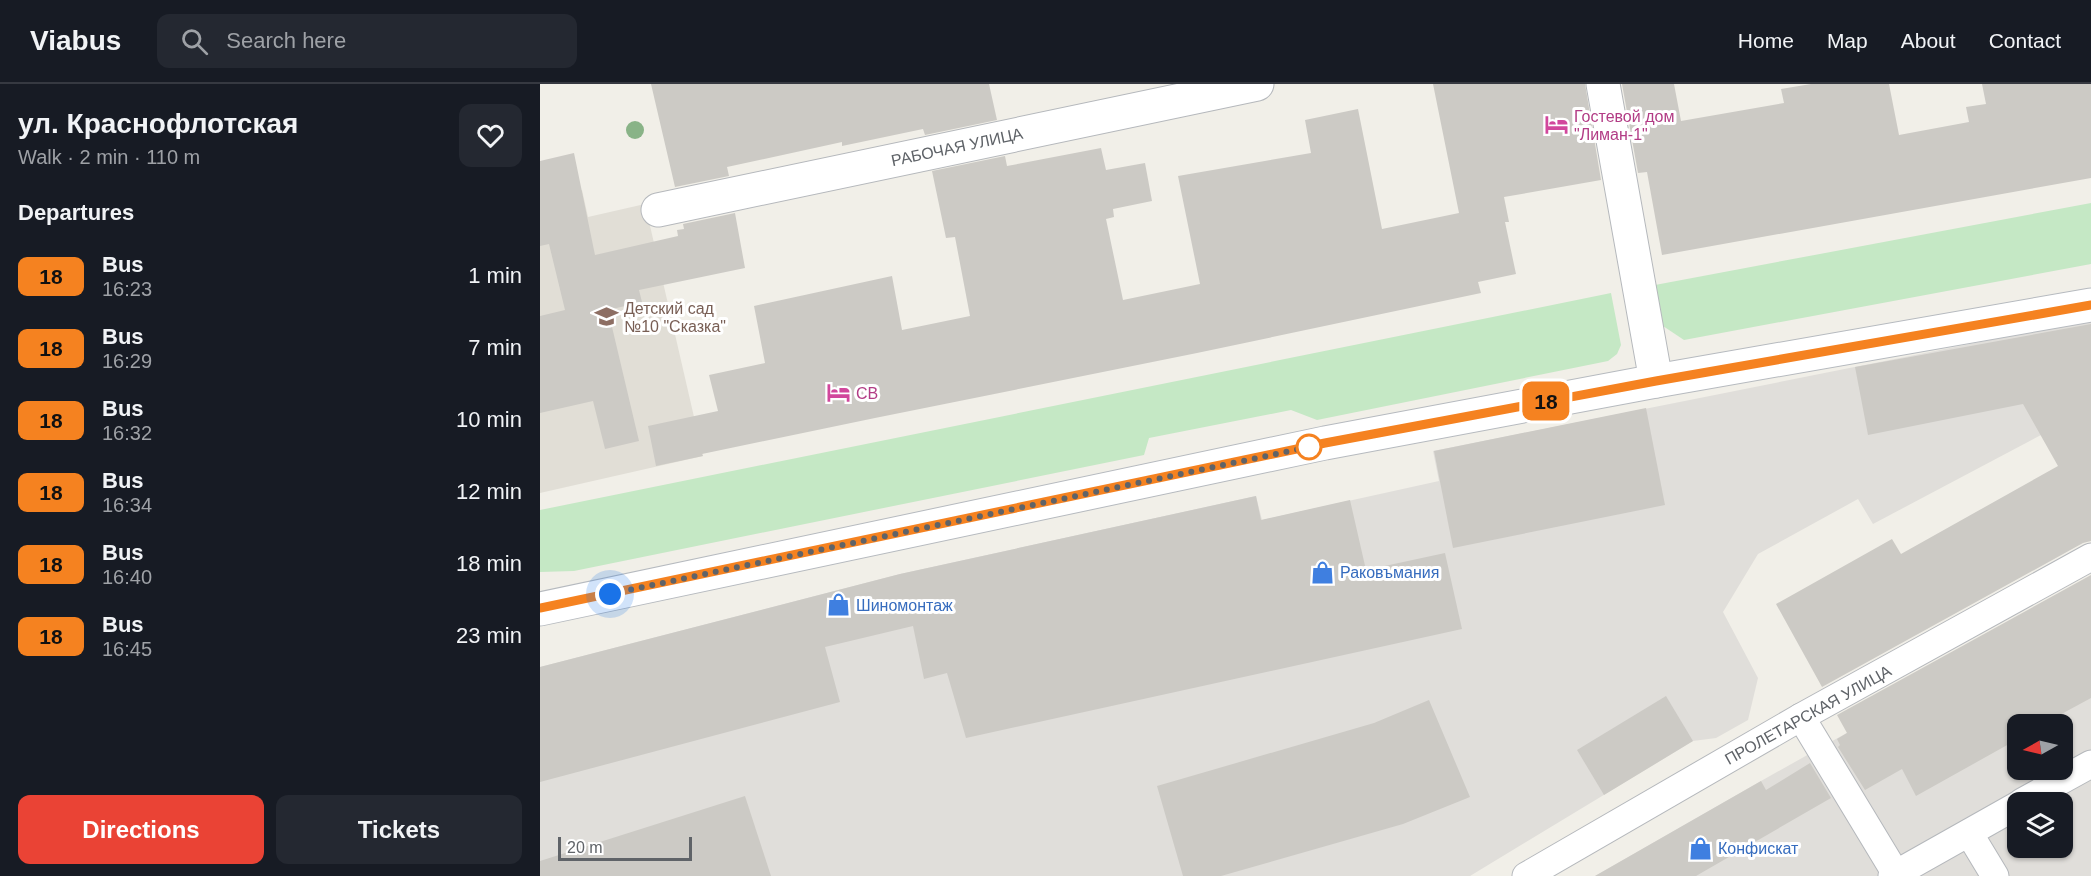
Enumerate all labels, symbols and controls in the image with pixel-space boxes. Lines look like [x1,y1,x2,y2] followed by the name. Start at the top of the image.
[157,14,577,68] search box
[30,25,121,56] text: Viabus
[178,25,211,58] icon: search
[226,28,346,53] text: Search here
[1738,29,1794,52] text: Home
[1827,29,1868,52] text: Map
[1901,29,1956,52] text: About
[1989,29,2061,52] text: Contact
[459,104,522,167] button: heart
[18,108,298,139] text: ул. Краснофлотская
[1574,108,1674,143] place label: Гостевой дом "Лиман-1"
[1543,112,1569,138] hotel icon: Гостевой дом "Лиман-1"
[890,125,1025,169] street label: РАБОЧАЯ УЛИЦА
[18,146,200,168] text: Walk · 2 min · 110 m
[18,200,134,225] text: Departures
[102,252,144,277] text: Bus
[468,263,522,288] text: 1 min
[39,265,63,288] text: 18
[102,278,152,300] text: 16:23
[624,300,726,335] place label: Детский сад №10 "Сказка"
[593,304,619,330] school or university icon: Детский сад №10 "Сказка"
[102,324,144,349] text: Bus
[468,335,522,360] text: 7 min
[39,337,63,360] text: 18
[102,350,152,372] text: 16:29
[825,380,851,406] hotel icon: СВ
[1519,382,1573,420] line badge: 18
[856,385,878,402] place label: СВ
[1534,390,1558,413] text: 18
[102,396,144,421] text: Bus
[456,407,522,432] text: 10 min
[39,409,63,432] text: 18
[102,422,152,444] text: 16:32
[1296,434,1322,460] unlabelled marker
[102,468,144,493] text: Bus
[456,479,522,504] text: 12 min
[39,481,63,504] text: 18
[102,494,152,516] text: 16:34
[102,540,144,565] text: Bus
[456,551,522,576] text: 18 min
[39,553,63,576] text: 18
[1309,559,1335,585] shop icon: Раковъмания
[1340,564,1439,581] place label: Раковъмания
[102,566,152,588] text: 16:40
[595,579,625,609] your location
[825,592,851,618] shop icon: Шиномонтаж
[856,597,953,614] place label: Шиномонтаж
[102,612,144,637] text: Bus
[456,623,522,648] text: 23 min
[39,625,63,648] text: 18
[102,638,152,660] text: 16:45
[1722,662,1894,768] street label: ПРОЛЕТАРСКАЯ УЛИЦА
[2007,714,2073,780] north arrow
[2007,714,2073,858] map controls
[2007,792,2073,858] button: layers
[18,795,264,864] button: Directions
[276,795,522,864] button: Tickets
[558,834,692,862] scale bar
[1687,835,1713,861] shop icon: Конфискат
[567,839,603,856] text: 20 m
[1718,840,1799,857] place label: Конфискат

